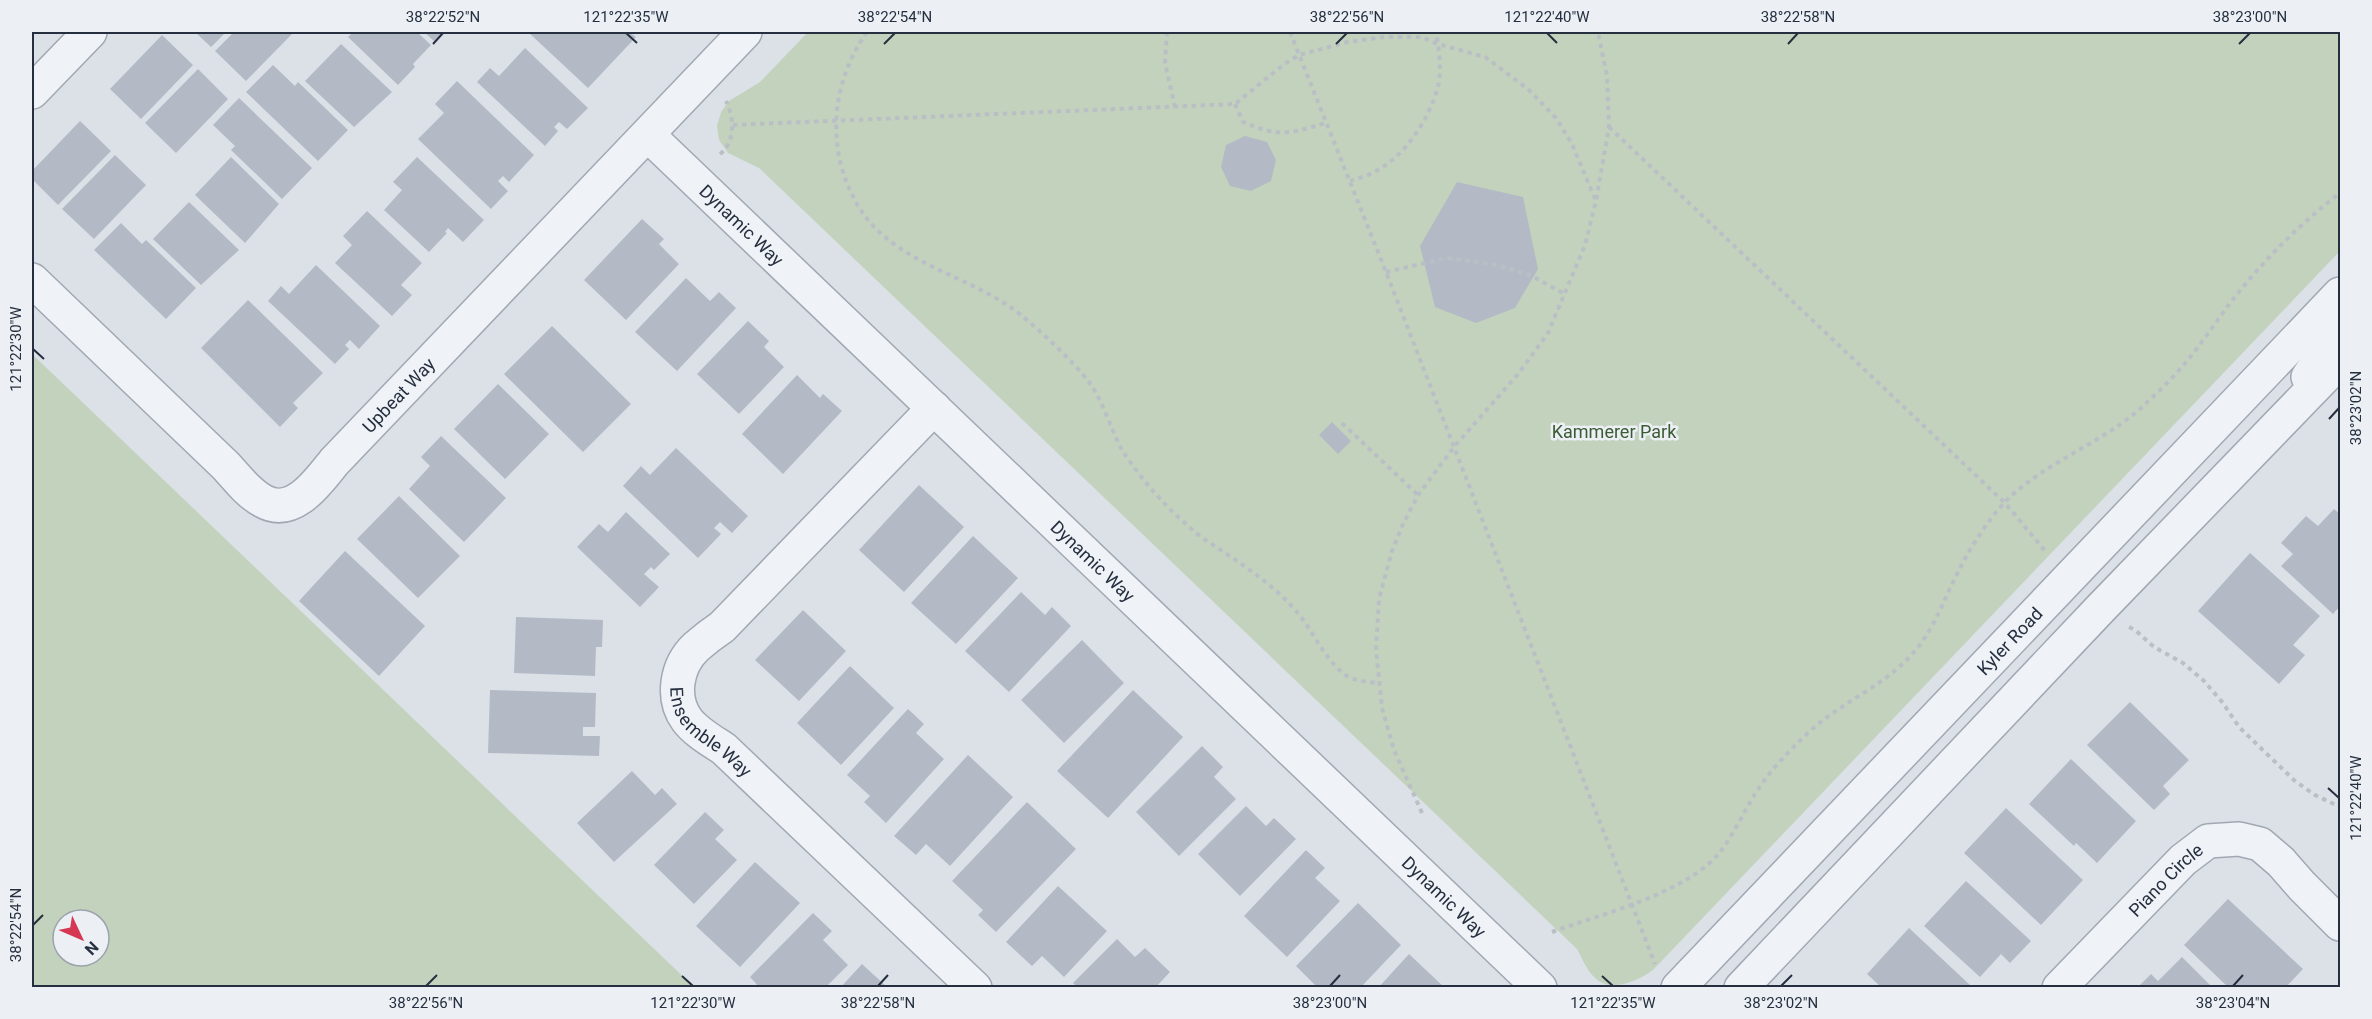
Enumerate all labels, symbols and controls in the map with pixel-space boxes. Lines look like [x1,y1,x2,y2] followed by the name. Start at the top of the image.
[406,8,480,26] text: 38°22'52"N
[583,8,669,26] text: 121°22'35"W
[858,8,932,26] text: 38°22'54"N
[1310,8,1384,26] text: 38°22'56"N
[1504,8,1590,26] text: 121°22'40"W
[1761,8,1835,26] text: 38°22'58"N
[2213,8,2287,26] text: 38°23'00"N
[696,180,789,270] street label: Dynamic Way
[7,306,25,392] text: 121°22'30"W
[358,353,439,437] street label: Upbeat Way
[2347,371,2365,445] text: 38°23'02"N
[1552,421,1677,442] park label: Kammerer Park
[1047,516,1140,606] street label: Dynamic Way
[1972,603,2046,679] street label: Kyler Road
[667,686,757,781] street label: Ensemble Way
[2347,755,2365,841] text: 121°22'40"W
[2124,839,2207,920] street label: Piano Circle
[1398,852,1491,942] street label: Dynamic Way
[7,888,25,962] text: 38°22'54"N
[51,908,111,968] north arrow
[81,937,102,959] text: N
[389,994,463,1012] text: 38°22'56"N
[650,994,736,1012] text: 121°22'30"W
[841,994,915,1012] text: 38°22'58"N
[1293,994,1367,1012] text: 38°23'00"N
[1570,994,1656,1012] text: 121°22'35"W
[1744,994,1818,1012] text: 38°23'02"N
[2196,994,2270,1012] text: 38°23'04"N

